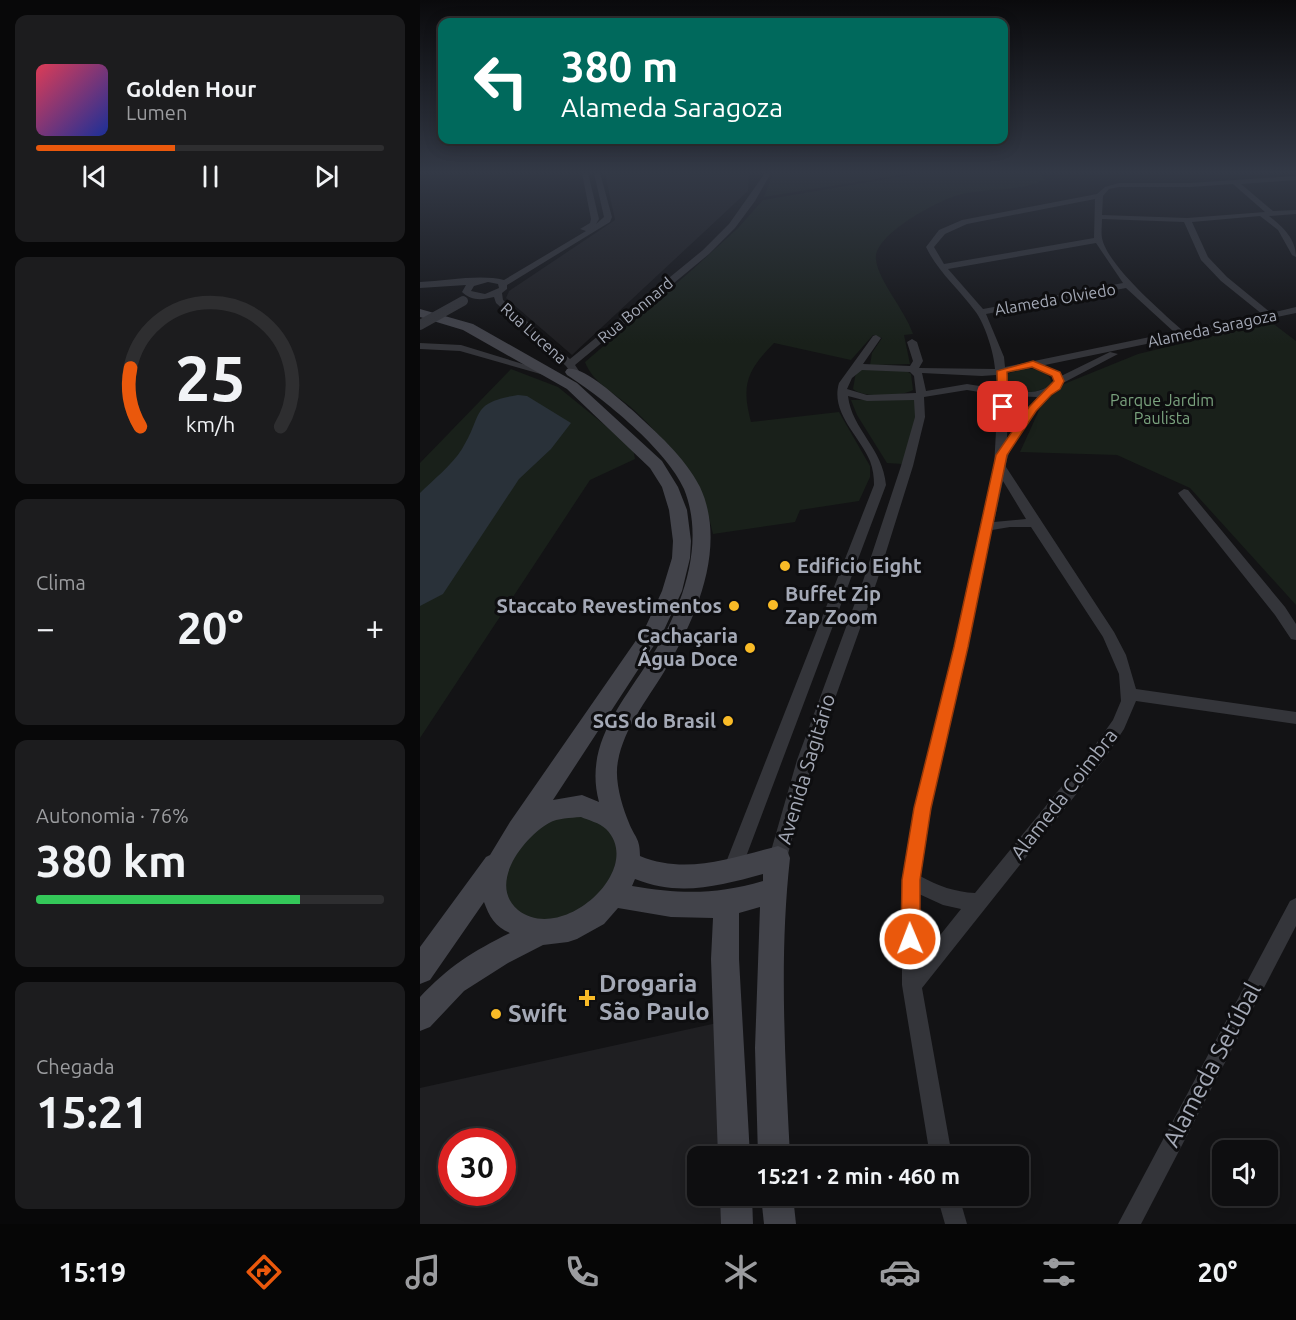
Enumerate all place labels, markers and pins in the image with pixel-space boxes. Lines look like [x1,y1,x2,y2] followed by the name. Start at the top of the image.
[977,381,1028,432] pin
[797,554,922,577] place label: Edificio Eight
[778,559,792,573] marker: Edificio Eight
[785,582,881,628] place label: Buffet Zip Zap Zoom
[497,594,722,617] place label: Staccato Revestimentos
[766,598,780,612] marker: Buffet Zip Zap Zoom
[727,599,741,613] marker: Staccato Revestimentos
[637,624,738,670] place label: Cachaçaria Água Doce
[743,641,757,655] marker: Cachaçaria Água Doce
[593,709,716,732] place label: SGS do Brasil
[721,714,735,728] marker: SGS do Brasil
[599,970,710,1025] place label: Drogaria São Paulo
[580,991,594,1005] marker: Drogaria São Paulo
[508,1000,567,1027] place label: Swift
[489,1007,503,1021] marker: Swift

